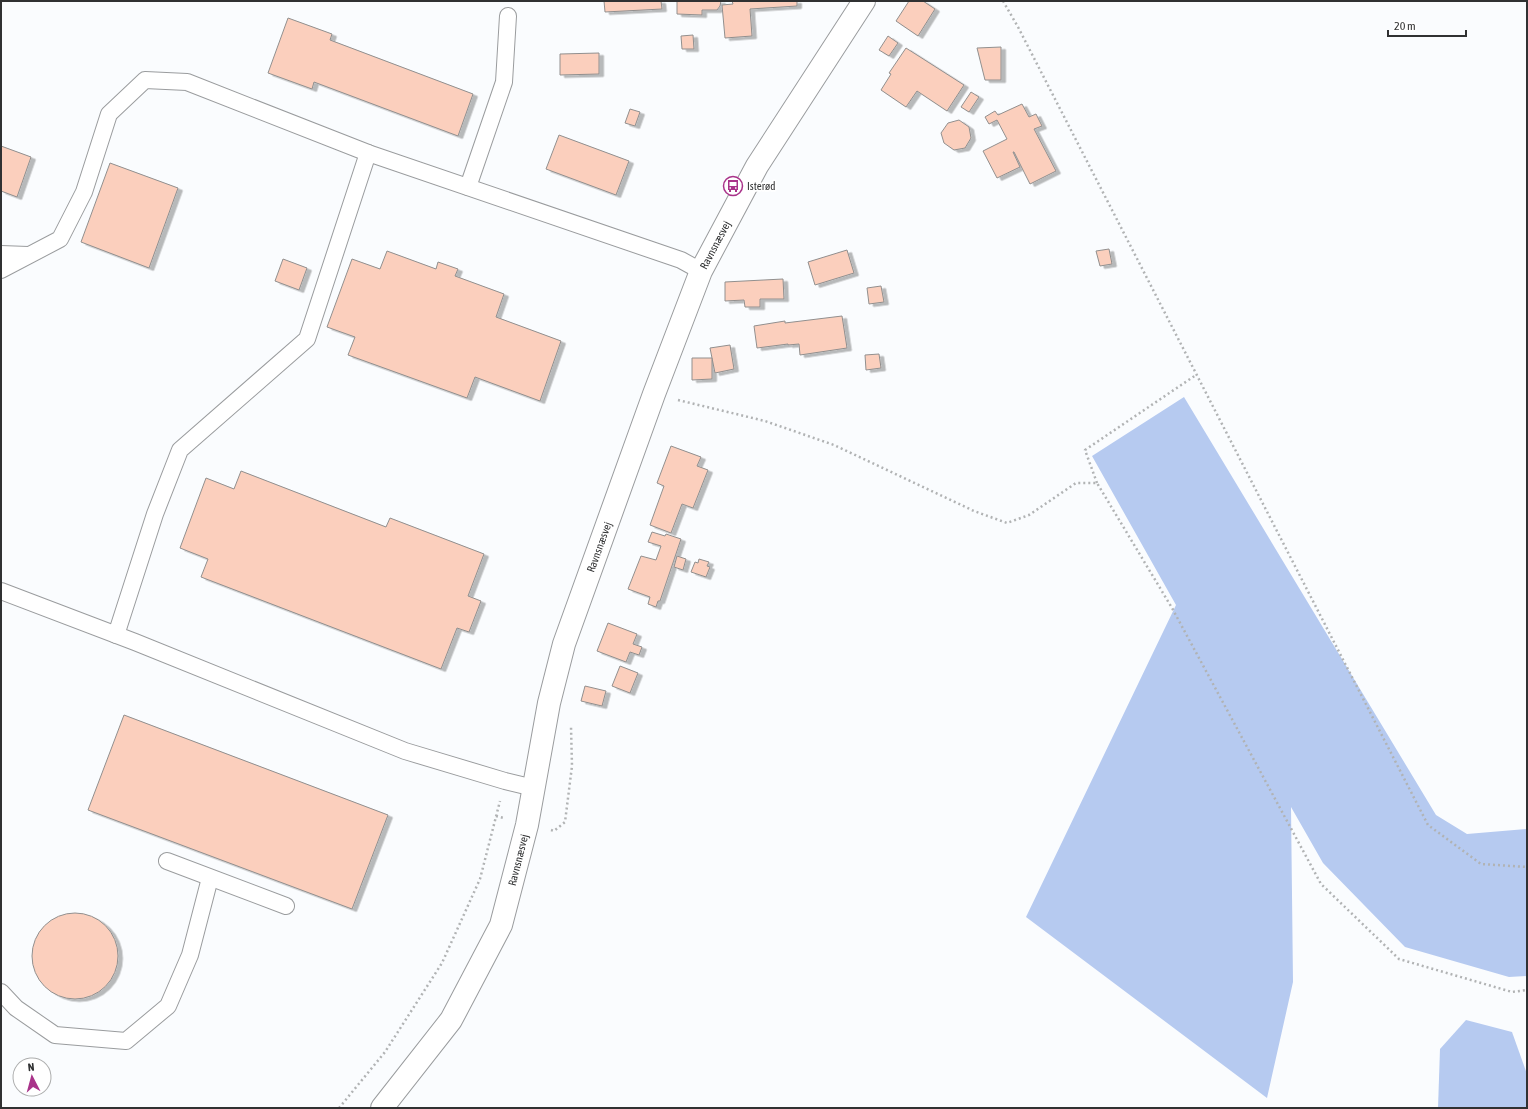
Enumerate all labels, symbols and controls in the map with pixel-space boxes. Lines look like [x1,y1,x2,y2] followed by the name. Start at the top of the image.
[1388,12,1466,38] scale bar
[1394,19,1416,33] text: 20 m
[722,175,744,197] bus stop icon: Isterød
[747,180,775,192] place label: Isterød
[697,219,733,271] street label: Ravnsnæsvej
[584,520,614,574] street label: Ravnsnæsvej
[506,833,530,887] street label: Ravnsnæsvej
[12,1057,52,1097] north arrow
[27,1061,35,1073] text: N

